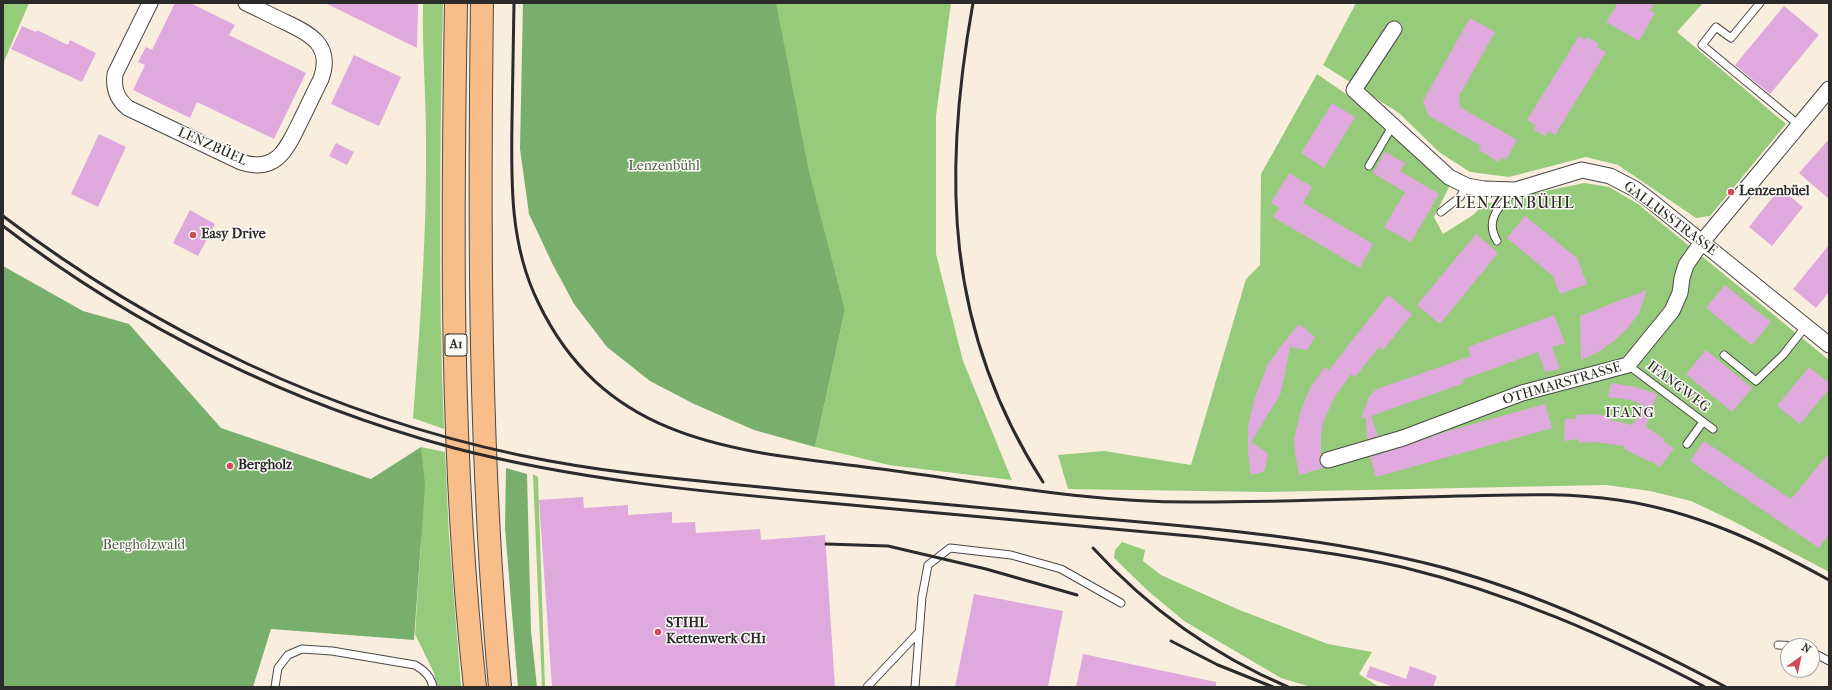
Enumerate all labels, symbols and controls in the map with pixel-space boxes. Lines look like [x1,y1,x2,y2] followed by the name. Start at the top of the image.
[175,124,249,170] street label: LENZBÜEL
[628,159,700,175] park label: Lenzenbühl
[1620,178,1720,260] street label: GALLUSSTRASSE
[1739,184,1810,200] place label: Lenzenbüel
[1726,187,1736,197] marker: Lenzenbüel
[1455,194,1575,214] district label: LENZENBÜHL
[201,227,266,243] place label: Easy Drive
[188,230,198,240] marker: Easy Drive
[445,334,467,356] road number: A1
[1643,358,1713,416] street label: IFANGWEG
[1501,359,1623,409] street label: OTHMARSTRASSE
[1605,404,1655,422] district label: IFANG
[238,458,292,474] place label: Bergholz
[225,461,235,471] marker: Bergholz
[103,538,185,554] park label: Bergholzwald
[666,616,766,648] place label: STIHL Kettenwerk CH1
[653,627,663,637] marker: STIHL Kettenwerk CH1
[1780,638,1820,678] north arrow
[1799,641,1813,656] text: N

